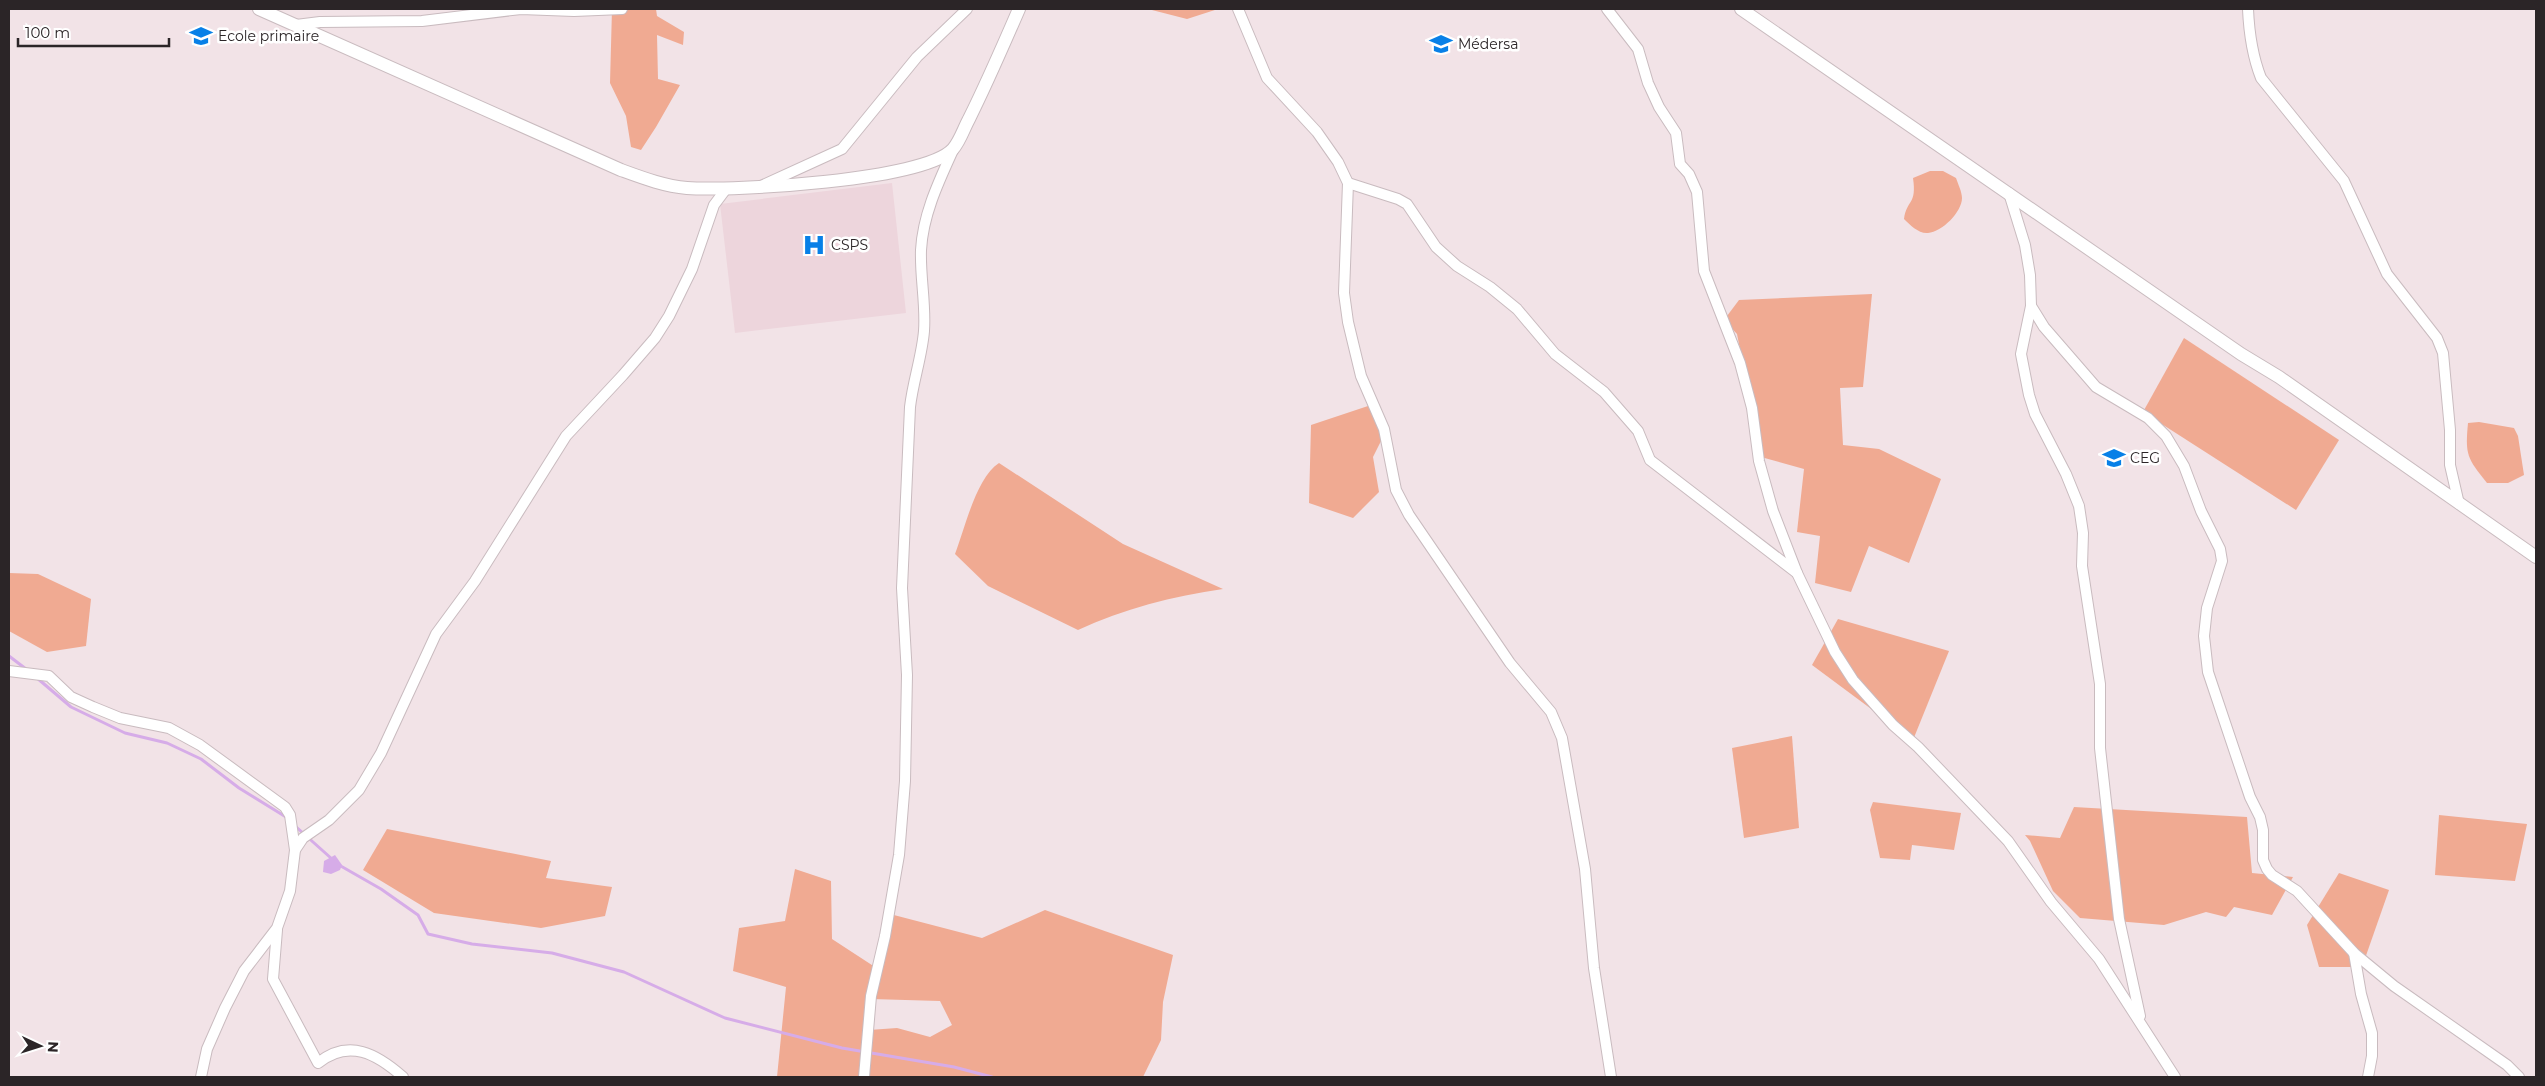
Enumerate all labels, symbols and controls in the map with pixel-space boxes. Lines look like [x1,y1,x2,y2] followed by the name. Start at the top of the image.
[18,15,169,47] scale bar
[25,23,70,42] text: 100 m
[188,23,214,49] school or university icon: Ecole primaire
[218,27,319,45] place label: Ecole primaire
[1428,31,1454,57] school or university icon: Médersa
[1458,35,1518,53] place label: Médersa
[801,232,827,258] hospital icon: CSPS
[831,236,868,254] place label: CSPS
[2101,445,2127,471] school or university icon: CEG
[2130,449,2160,467] place label: CEG
[15,1021,65,1071] north arrow
[44,1041,62,1053] text: N

